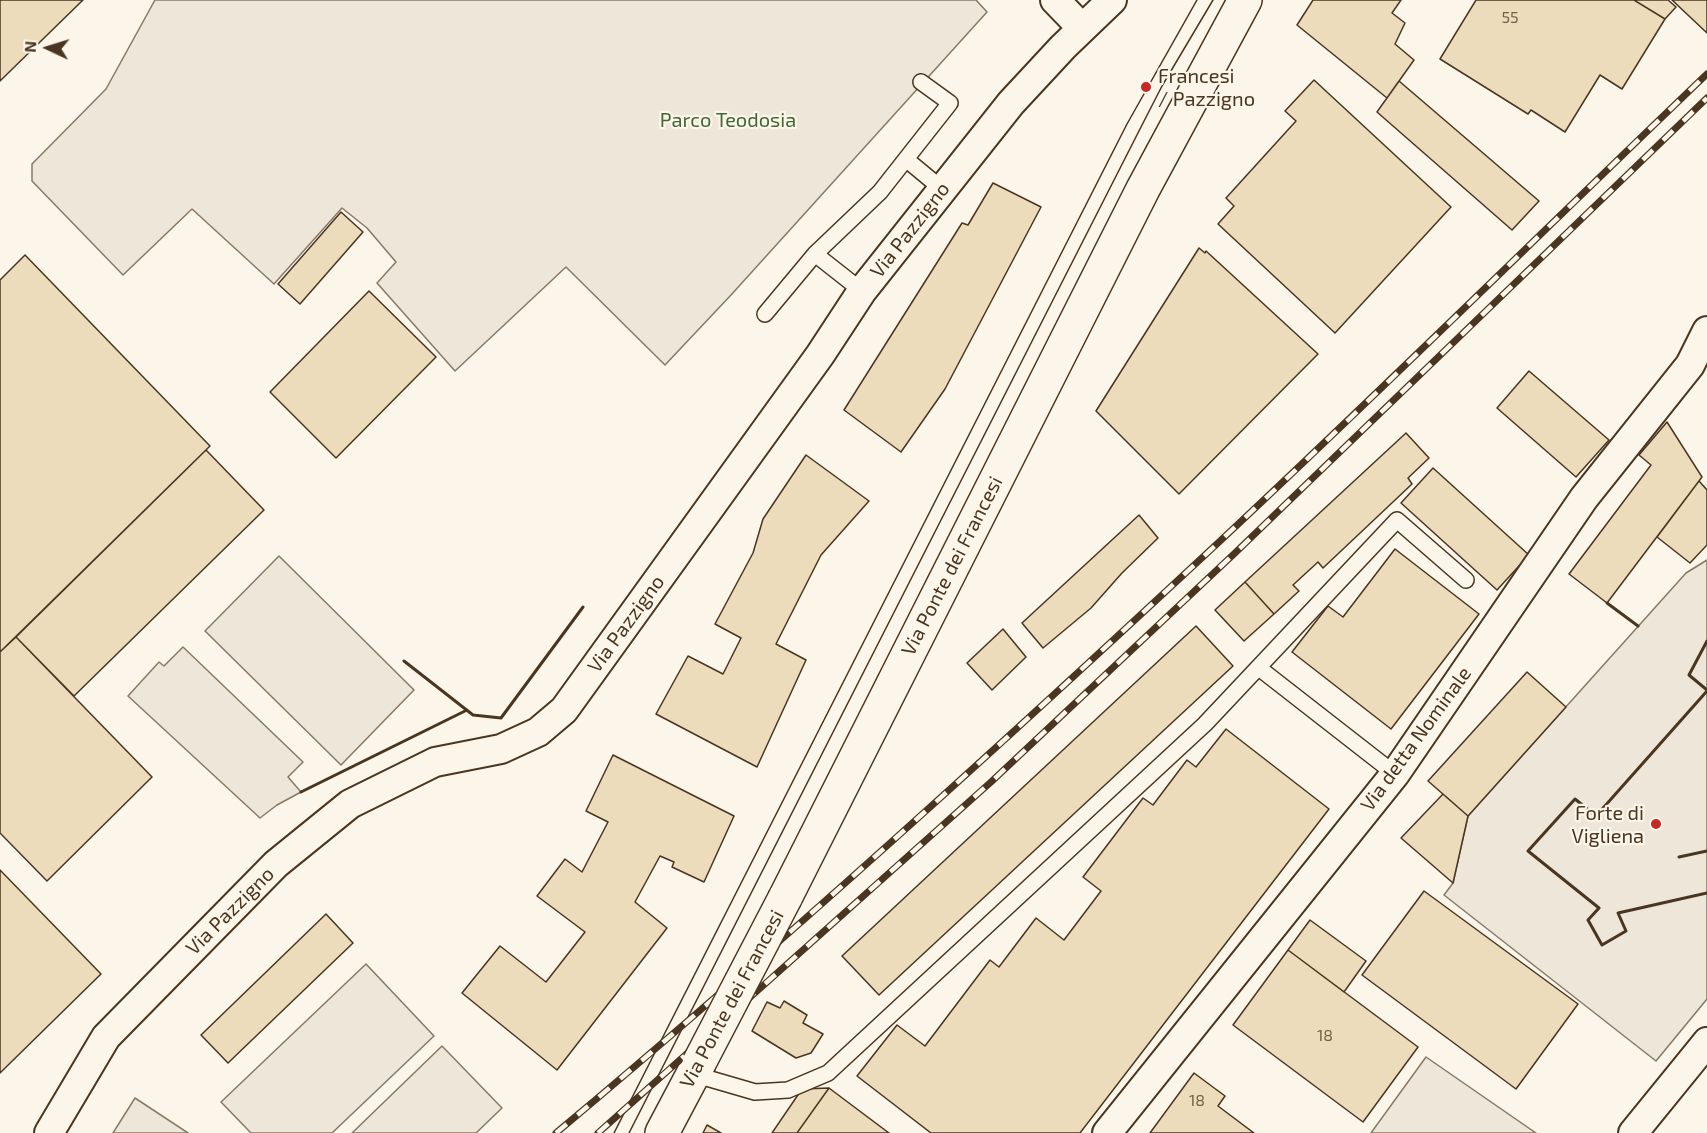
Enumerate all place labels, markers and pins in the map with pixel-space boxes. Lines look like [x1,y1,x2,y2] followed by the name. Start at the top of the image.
[1158,64,1255,111] place label: Francesi / Pazzigno
[1139,80,1153,94] marker: Francesi / Pazzigno
[1571,801,1644,848] place label: Forte di Vigliena
[1649,817,1663,831] marker: Forte di Vigliena

